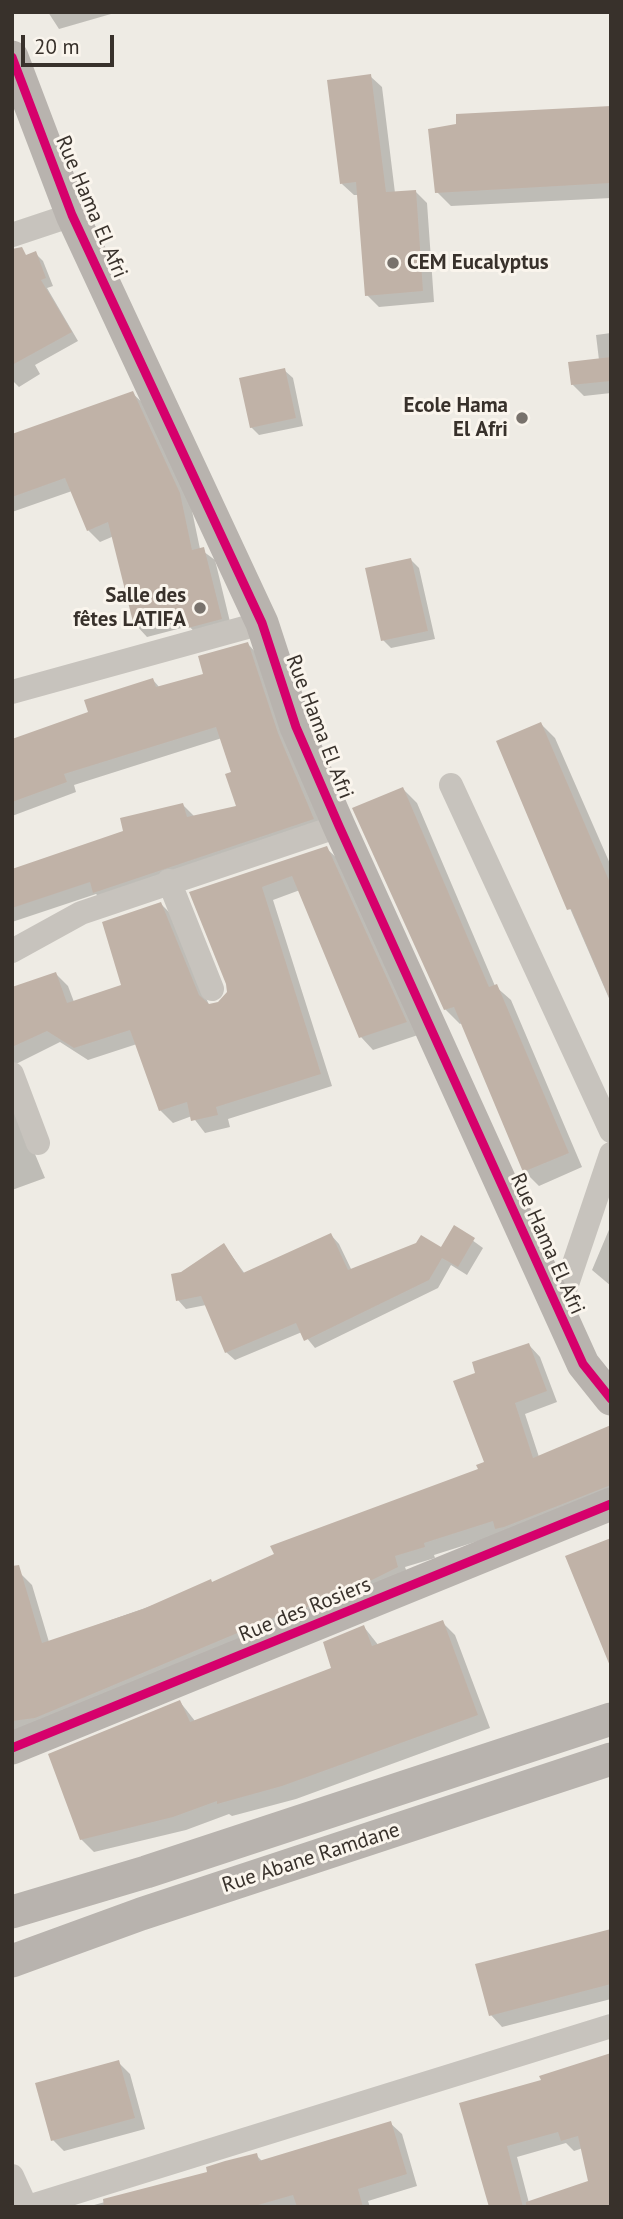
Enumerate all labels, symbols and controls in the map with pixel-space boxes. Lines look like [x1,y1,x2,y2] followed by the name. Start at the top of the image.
[24,21,117,65] scale bar
[34,33,80,60] text: 20 m
[50,132,132,282] street label: Rue Hama El Afri
[407,250,549,276] place label: CEM Eucalyptus
[385,255,401,271] marker: CEM Eucalyptus
[403,393,508,443] place label: Ecole Hama El Afri
[514,410,530,426] marker: Ecole Hama El Afri
[73,583,186,633] place label: Salle des fêtes LATIFA
[192,600,208,616] marker: Salle des fêtes LATIFA
[280,651,358,803] street label: Rue Hama El Afri
[505,1169,589,1319] street label: Rue Hama El Afri
[235,1572,375,1648] street label: Rue des Rosiers
[219,1817,403,1899] street label: Rue Abane Ramdane

